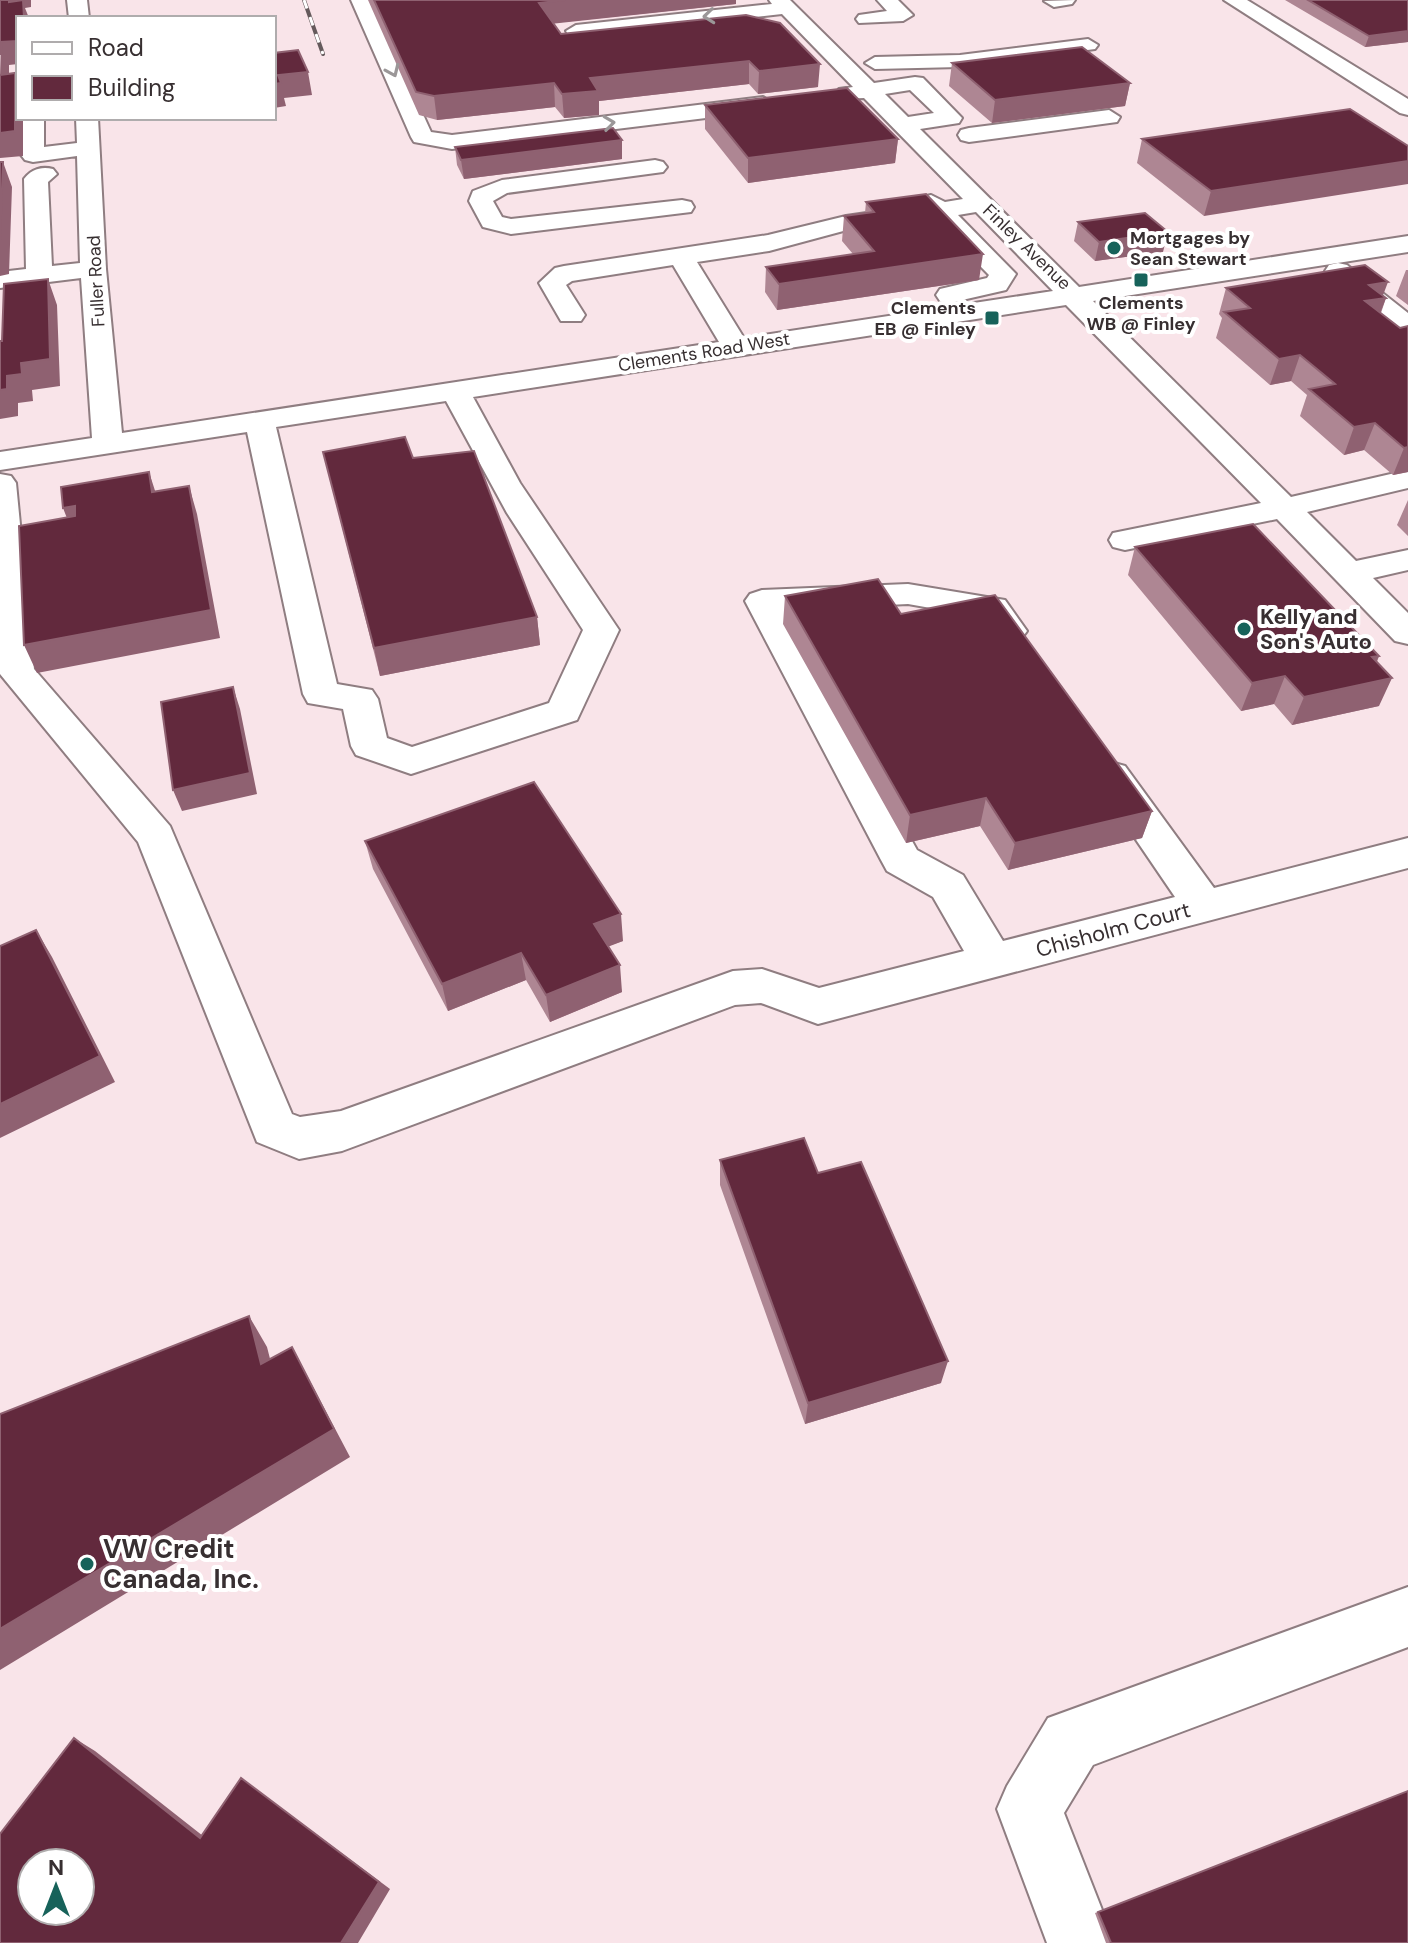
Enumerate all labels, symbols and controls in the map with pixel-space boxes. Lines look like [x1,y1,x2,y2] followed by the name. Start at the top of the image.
[703,8,716,25] one-way arrow
[16,16,276,120] legend
[88,32,144,63] text: Road
[383,63,399,77] one-way arrow
[88,72,175,103] text: Building
[602,115,616,132] one-way arrow
[978,199,1076,295] street label: Finley Avenue
[1130,226,1250,271] place label: Mortgages by Sean Stewart
[82,235,110,327] street label: Fuller Road
[1105,239,1123,257] marker: Mortgages by Sean Stewart
[1132,271,1150,289] marker: Clements WB @ Finley
[1086,291,1196,336] place label: Clements WB @ Finley
[875,296,976,341] place label: Clements EB @ Finley
[983,309,1001,327] marker: Clements EB @ Finley
[616,327,792,377] street label: Clements Road West
[1260,602,1372,656] place label: Kelly and Son's Auto
[1235,620,1253,638] marker: Kelly and Son's Auto
[1033,895,1194,964] street label: Chisholm Court
[103,1532,259,1596] place label: VW Credit Canada, Inc.
[78,1555,96,1573] marker: VW Credit Canada, Inc.
[16,1847,96,1927] north arrow
[48,1853,64,1882] text: N

